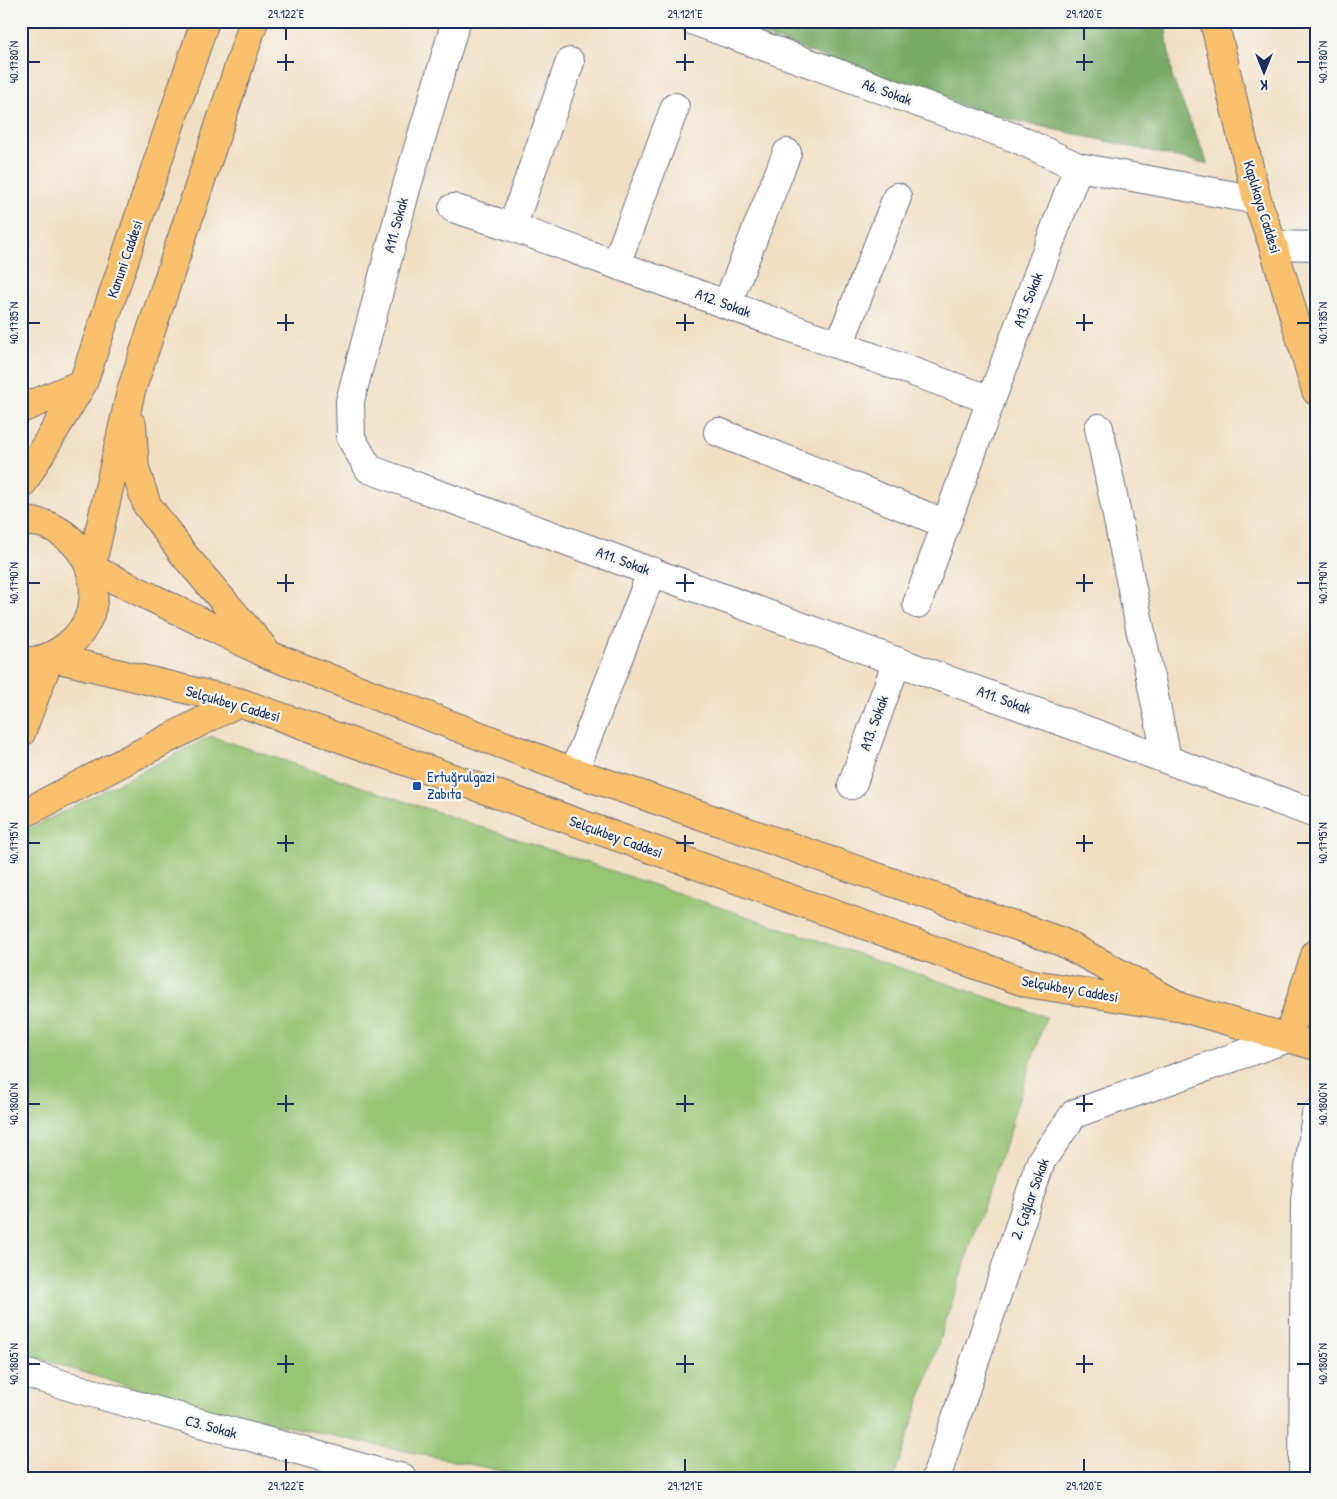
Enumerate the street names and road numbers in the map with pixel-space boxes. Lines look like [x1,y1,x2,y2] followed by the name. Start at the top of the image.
[860,73,915,110] street label: A6. Sokak
[1238,158,1287,256] street label: Kaplıkaya Caddesi
[378,195,413,255] street label: A11. Sokak
[101,217,148,301] street label: Kanuni Caddesi
[1007,269,1048,330] street label: A13. Sokak
[692,283,754,322] street label: A12. Sokak
[593,541,653,580] street label: A11. Sokak
[183,680,283,727] street label: Selçukbey Caddesi
[974,680,1034,719] street label: A11. Sokak
[854,692,893,753] street label: A13. Sokak
[567,810,666,863] street label: Selçukbey Caddesi
[1020,970,1120,1007] street label: Selçukbey Caddesi
[1005,1155,1054,1242] street label: 2. Çağlar Sokak
[183,1410,239,1444] street label: C3. Sokak

